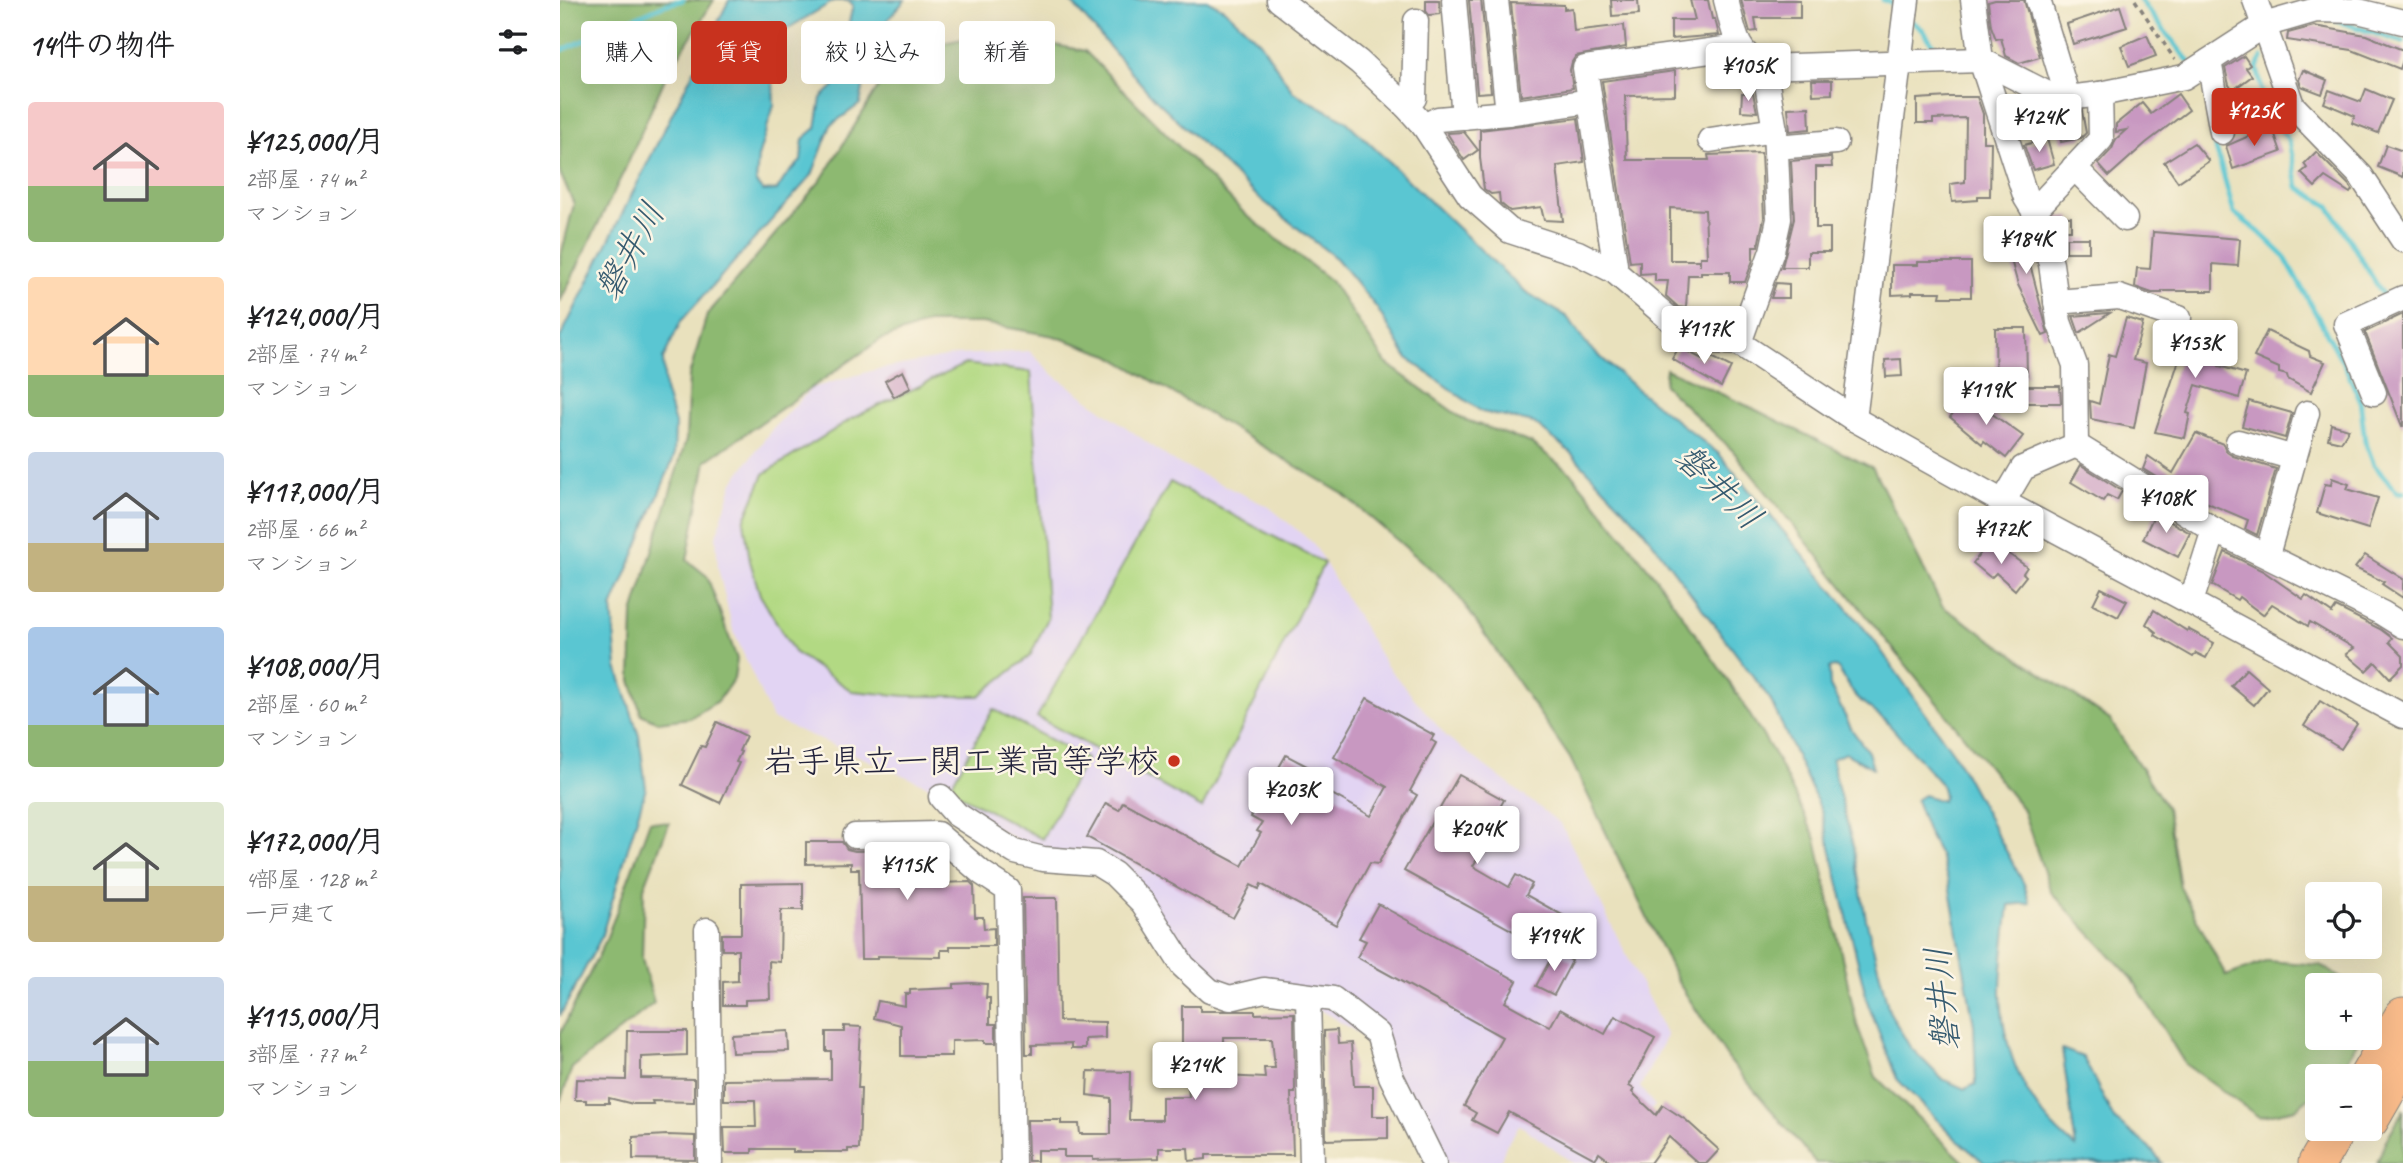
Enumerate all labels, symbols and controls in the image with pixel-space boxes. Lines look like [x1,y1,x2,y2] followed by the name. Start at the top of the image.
[581,21,677,84] chip: 購入
[691,21,787,84] chip: 賃貸
[801,21,945,84] chip: 絞り込み
[959,21,1055,84] chip: 新着
[494,23,532,61] icon: filters
[28,26,175,64] text: 14件の物件
[1699,43,1797,103] pin: ¥105K
[1722,51,1774,80] text: ¥105K
[2205,88,2303,148] pin: ¥125K
[1990,94,2088,154] pin: ¥124K
[2228,96,2280,125] text: ¥125K
[2012,102,2066,131] text: ¥124K
[245,122,385,160] text: ¥125,000/月
[84,130,168,214] icon: home
[245,165,363,194] text: 2部屋 · 74 m²
[585,194,675,308] water label: 磐井川
[245,199,359,228] text: マンション
[1977,216,2075,276] pin: ¥184K
[1999,224,2053,253] text: ¥184K
[245,297,385,335] text: ¥124,000/月
[84,305,168,389] icon: home
[1655,306,1753,366] pin: ¥117K
[1678,314,1731,343] text: ¥117K
[2146,320,2244,380] pin: ¥153K
[2169,328,2221,357] text: ¥153K
[245,340,363,369] text: 2部屋 · 74 m²
[1937,368,2035,427] pin: ¥119K
[245,374,359,403] text: マンション
[1960,375,2012,404] text: ¥119K
[1666,434,1772,540] water label: 磐井川
[245,472,385,510] text: ¥117,000/月
[2117,476,2215,535] pin: ¥108K
[84,480,168,564] icon: home
[2139,483,2193,512] text: ¥108K
[1952,506,2050,566] pin: ¥172K
[1975,514,2028,543] text: ¥172K
[245,515,363,544] text: 2部屋 · 66 m²
[245,549,359,578] text: マンション
[245,647,385,685] text: ¥108,000/月
[84,655,168,739] icon: home
[245,690,363,719] text: 2部屋 · 60 m²
[245,724,359,753] text: マンション
[764,740,1160,782] place label: 岩手県立一関工業高等学校
[1166,753,1182,769] marker: 岩手県立一関工業高等学校
[1242,768,1340,827] pin: ¥203K
[1264,775,1318,804] text: ¥203K
[1428,806,1526,866] pin: ¥204K
[1450,814,1504,843] text: ¥204K
[245,822,385,860] text: ¥172,000/月
[84,830,168,914] icon: home
[858,842,956,902] pin: ¥115K
[881,850,933,879] text: ¥115K
[245,865,374,894] text: 4部屋 · 128 m²
[2305,882,2382,1141] map controls
[2305,882,2382,959] button: locate
[245,899,337,928] text: 一戸建て
[1505,914,1603,973] pin: ¥194K
[1528,921,1580,950] text: ¥194K
[1915,945,1969,1053] water label: 磐井川
[2305,973,2382,1050] button: +
[245,997,385,1035] text: ¥115,000/月
[84,1005,168,1089] icon: home
[245,1040,363,1069] text: 3部屋 · 77 m²
[1146,1042,1244,1102] pin: ¥214K
[1168,1050,1222,1079] text: ¥214K
[2305,1064,2382,1141] button: −
[245,1074,359,1103] text: マンション

